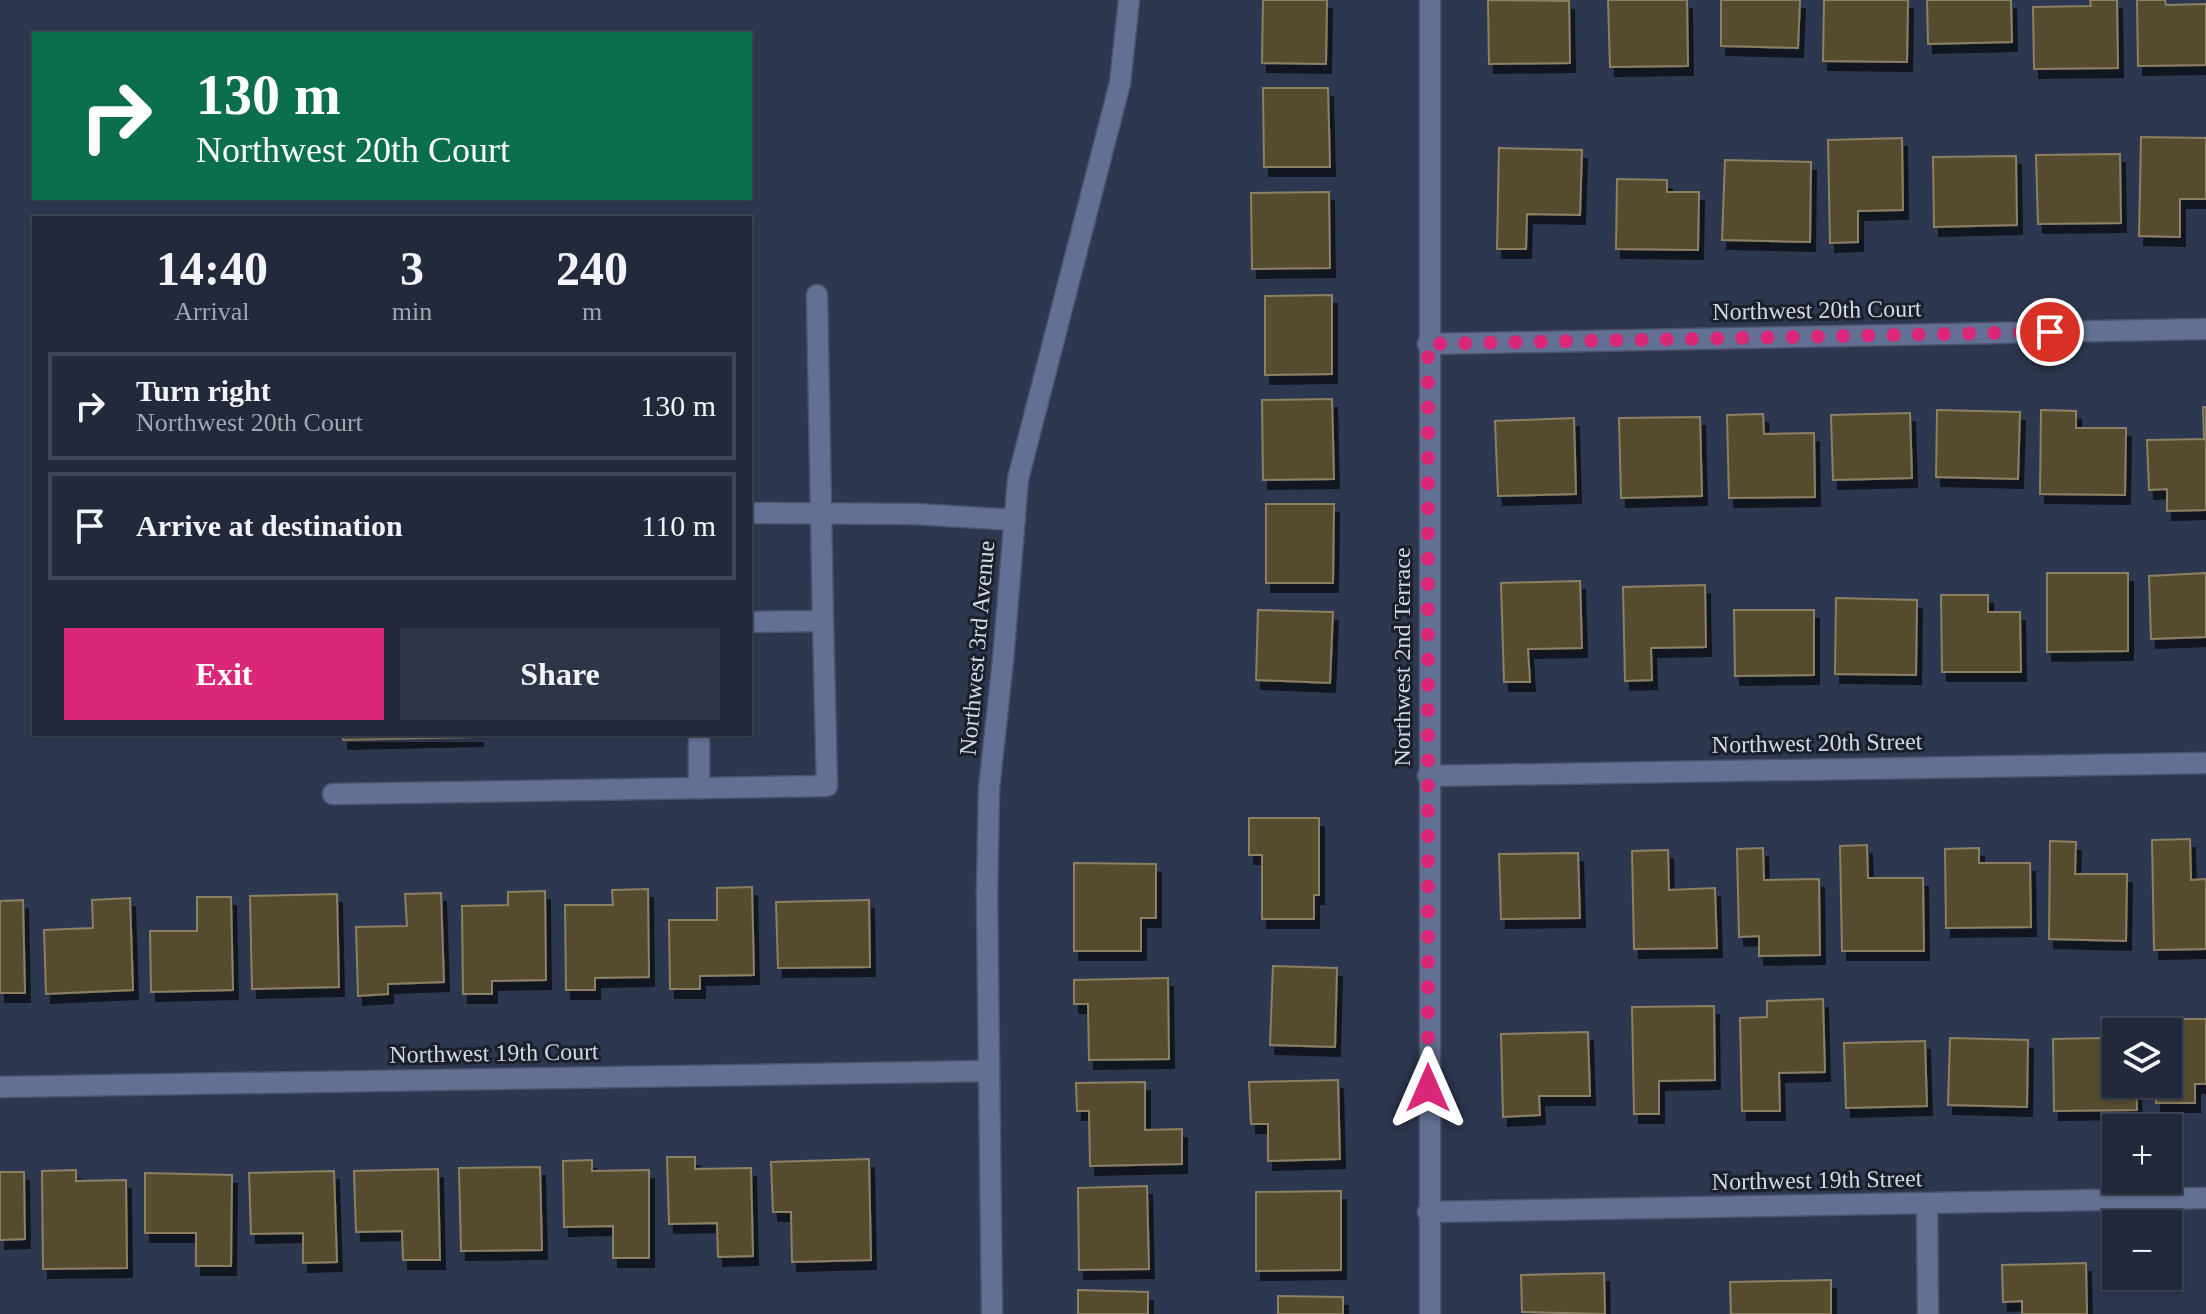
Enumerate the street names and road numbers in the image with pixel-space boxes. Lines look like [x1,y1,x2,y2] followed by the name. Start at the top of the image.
[1712,295,1922,325] street label: Northwest 20th Court
[955,540,999,756] street label: Northwest 3rd Avenue
[1389,547,1415,767] street label: Northwest 2nd Terrace
[1711,728,1923,758] street label: Northwest 20th Street
[389,1038,599,1068] street label: Northwest 19th Court
[1711,1165,1923,1195] street label: Northwest 19th Street

